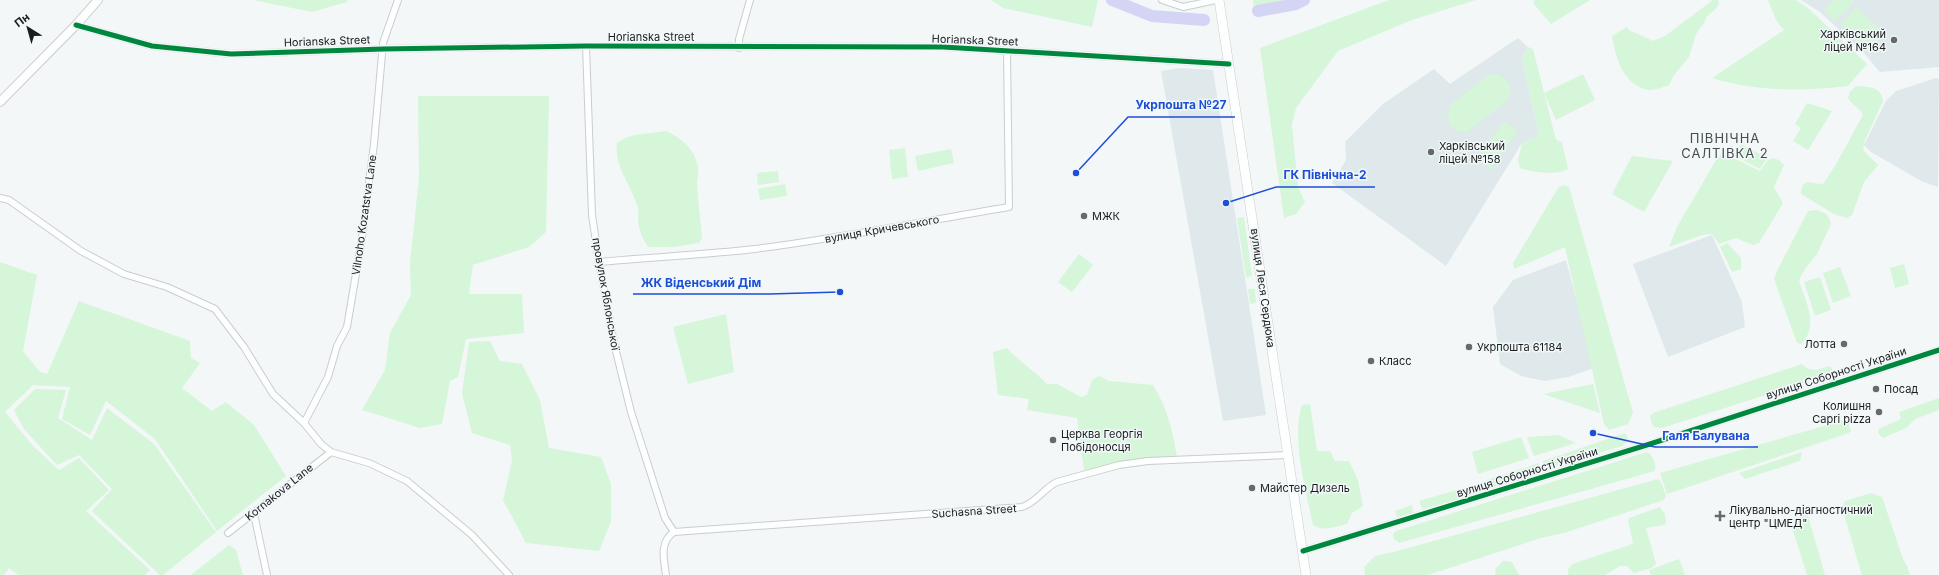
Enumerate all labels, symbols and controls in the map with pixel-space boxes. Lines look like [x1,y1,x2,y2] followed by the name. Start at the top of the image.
[8,8,48,48] north arrow
[12,10,32,30] text: Пн
[1820,27,1886,54] place label: Харківський ліцей №164
[608,30,695,44] street label: Horianska Street
[931,31,1019,49] street label: Horianska Street
[283,32,371,50] street label: Horianska Street
[1889,35,1899,45] marker: Харківський ліцей №164
[1128,93,1235,117] callout: Укрпошта №27
[1136,97,1227,112] text: Укрпошта №27
[1681,130,1769,161] district label: ПІВНІЧНА САЛТІВКА 2
[1439,139,1505,166] place label: Харківський ліцей №158
[1426,147,1436,157] marker: Харківський ліцей №158
[349,154,379,276] street label: Vilnoho Kozatstva Lane
[1276,163,1375,187] callout: ГК Північна-2
[1284,167,1366,182] text: ГК Північна-2
[1092,209,1120,223] place label: МЖК
[1079,211,1089,221] marker: МЖК
[824,212,941,246] street label: вулиця Кричевського
[1248,228,1278,348] street label: вулиця Леся Сердюка
[589,237,623,353] street label: провулок Яблонської
[633,270,769,294] callout: ЖК Віденський Дім
[641,275,761,290] text: ЖК Віденський Дім
[1805,337,1836,351] place label: Лотта
[1839,339,1849,349] marker: Лотта
[1477,340,1562,354] place label: Укрпошта 61184
[1464,342,1474,352] marker: Укрпошта 61184
[1764,344,1908,402] street label: вулиця Соборності України
[1379,354,1411,368] place label: Класс
[1366,356,1376,366] marker: Класс
[1884,382,1918,396] place label: Посад
[1871,384,1881,394] marker: Посад
[1812,399,1871,426] place label: Колишня Capri pizza
[1874,407,1884,417] marker: Колишня Capri pizza
[1655,423,1758,447] callout: Галя Балувана
[1061,427,1143,454] place label: Церква Георгія Побідоносця
[1662,428,1750,443] text: Галя Балувана
[1048,435,1058,445] marker: Церква Георгія Побідоносця
[1455,444,1599,500] street label: вулиця Соборності України
[242,460,316,524] street label: Kornakova Lane
[1260,481,1350,495] place label: Майстер Дизель
[1247,483,1257,493] marker: Майстер Дизель
[931,501,1017,521] street label: Suchasna Street
[1729,503,1873,530] place label: Лікувально-діагностичний центр "ЦМЕД"
[1714,510,1726,522] marker: Лікувально-діагностичний центр "ЦМЕД"

